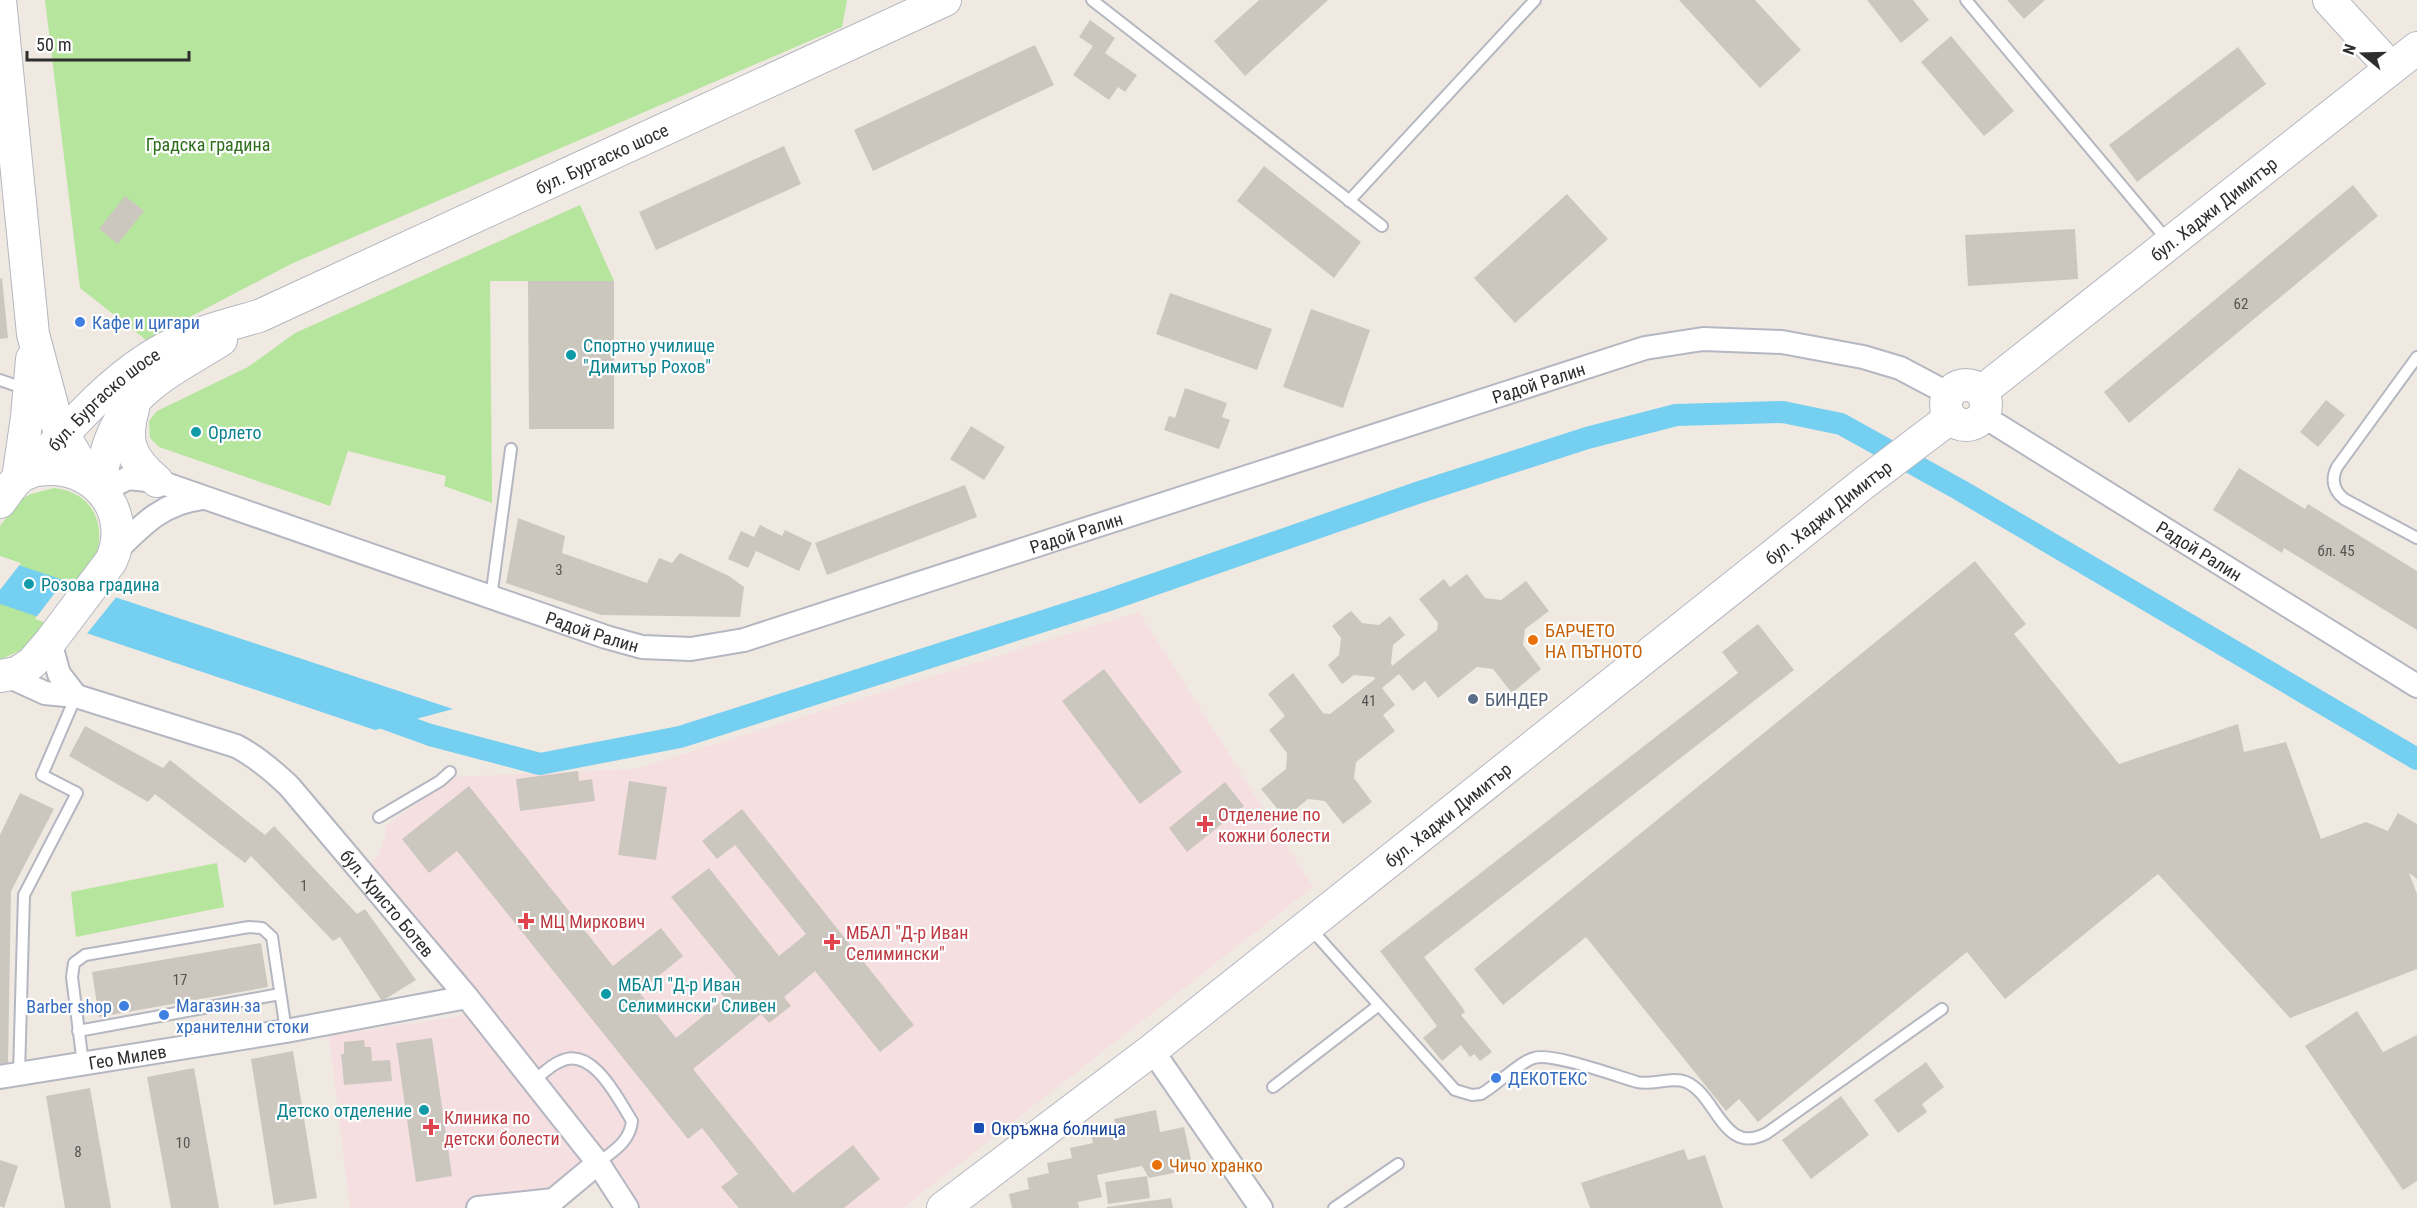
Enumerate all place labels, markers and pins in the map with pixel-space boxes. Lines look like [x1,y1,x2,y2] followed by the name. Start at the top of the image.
[92,312,200,333] place label: Кафе и цигари
[73,315,87,329] marker: Кафе и цигари
[583,335,715,377] place label: Спортно училище "Димитър Рохов"
[564,348,578,362] marker: Спортно училище "Димитър Рохов"
[208,422,261,443] place label: Орлето
[189,425,203,439] marker: Орлето
[41,574,160,595] place label: Розова градина
[22,577,36,591] marker: Розова градина
[1545,620,1642,662] place label: БАРЧЕТО НА ПЪТНОТО
[1526,633,1540,647] marker: БАРЧЕТО НА ПЪТНОТО
[1485,689,1548,710] place label: БИНДЕР
[1466,692,1480,706] marker: БИНДЕР
[1218,804,1330,846] place label: Отделение по кожни болести
[1196,815,1214,833] marker: Отделение по кожни болести
[540,911,645,932] place label: МЦ Миркович
[517,912,535,930] marker: МЦ Миркович
[846,922,968,964] place label: МБАЛ "Д-р Иван Селимински"
[823,933,841,951] marker: МБАЛ "Д-р Иван Селимински"
[618,974,776,1016] place label: МБАЛ "Д-р Иван Селимински" Сливен
[599,987,613,1001] marker: МБАЛ "Д-р Иван Селимински" Сливен
[176,995,309,1037] place label: Магазин за хранителни стоки
[26,996,112,1017] place label: Barber shop
[117,999,131,1013] marker: Barber shop
[157,1008,171,1022] marker: Магазин за хранителни стоки
[1508,1068,1588,1089] place label: ДЕКОТЕКС
[1489,1071,1503,1085] marker: ДЕКОТЕКС
[277,1100,412,1121] place label: Детско отделение
[417,1103,431,1117] marker: Детско отделение
[444,1107,560,1149] place label: Клиника по детски болести
[422,1118,440,1136] marker: Клиника по детски болести
[991,1118,1126,1139] place label: Окръжна болница
[972,1121,986,1135] marker: Окръжна болница
[1169,1155,1263,1176] place label: Чичо хранко
[1150,1158,1164,1172] marker: Чичо хранко

